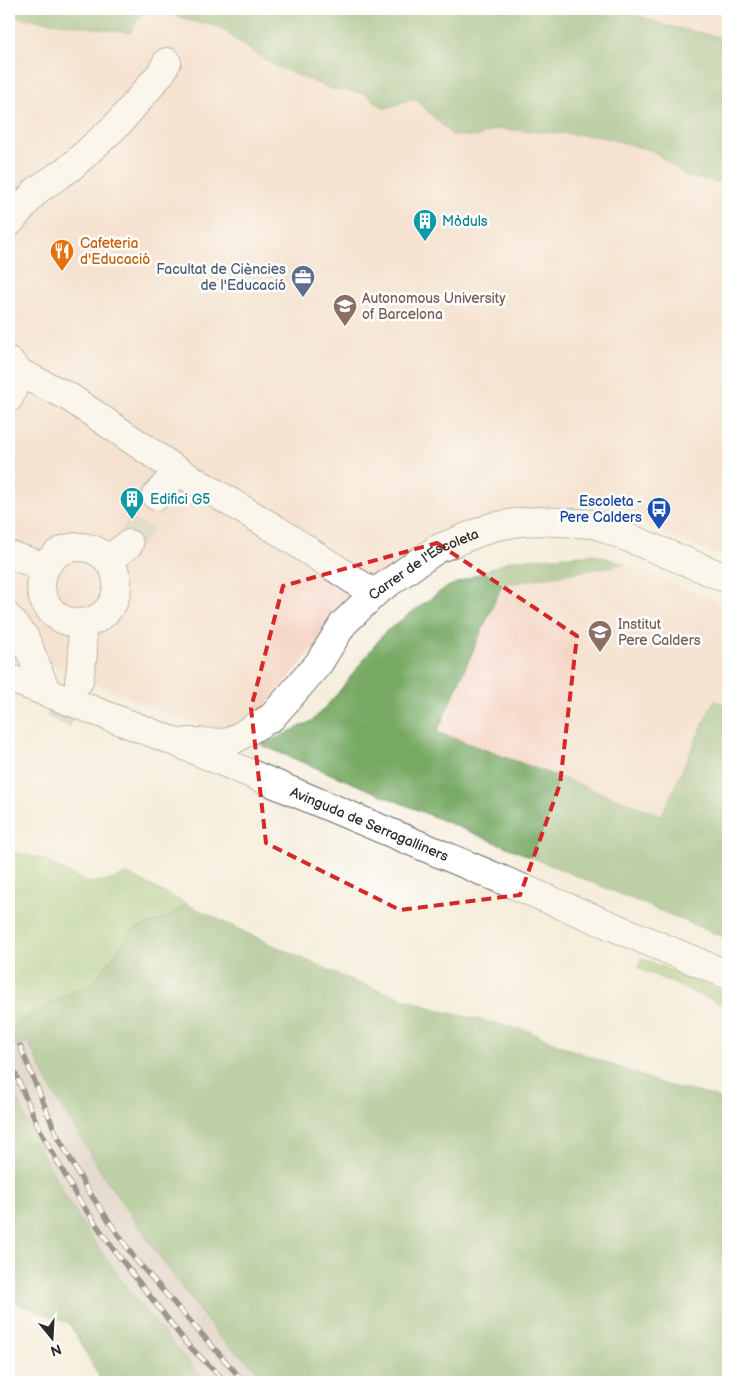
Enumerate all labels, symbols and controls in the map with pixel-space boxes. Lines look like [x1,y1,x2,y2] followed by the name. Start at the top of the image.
[412,208,438,242] building icon: Mòduls
[442,213,488,230] place label: Mòduls
[80,235,150,268] place label: Cafeteria d'Educació
[49,238,75,272] restaurant icon: Cafeteria d'Educació
[156,261,286,294] place label: Facultat de Ciències de l'Educació
[290,264,316,298] office icon: Facultat de Ciències de l'Educació
[362,290,506,323] place label: Autonomous University of Barcelona
[332,293,358,327] school or university icon: Autonomous University of Barcelona
[119,486,145,520] building icon: Edifici G5
[150,491,210,508] place label: Edifici G5
[559,493,642,526] place label: Escoleta - Pere Calders
[646,496,672,530] bus stop icon: Escoleta - Pere Calders
[365,525,481,604] street label: Carrer de l'Escoleta
[618,616,701,649] place label: Institut Pere Calders
[587,619,613,653] school or university icon: Institut Pere Calders
[288,783,451,865] street label: Avinguda de Serragalliners
[28,1314,78,1364] north arrow
[48,1340,63,1360] text: N

